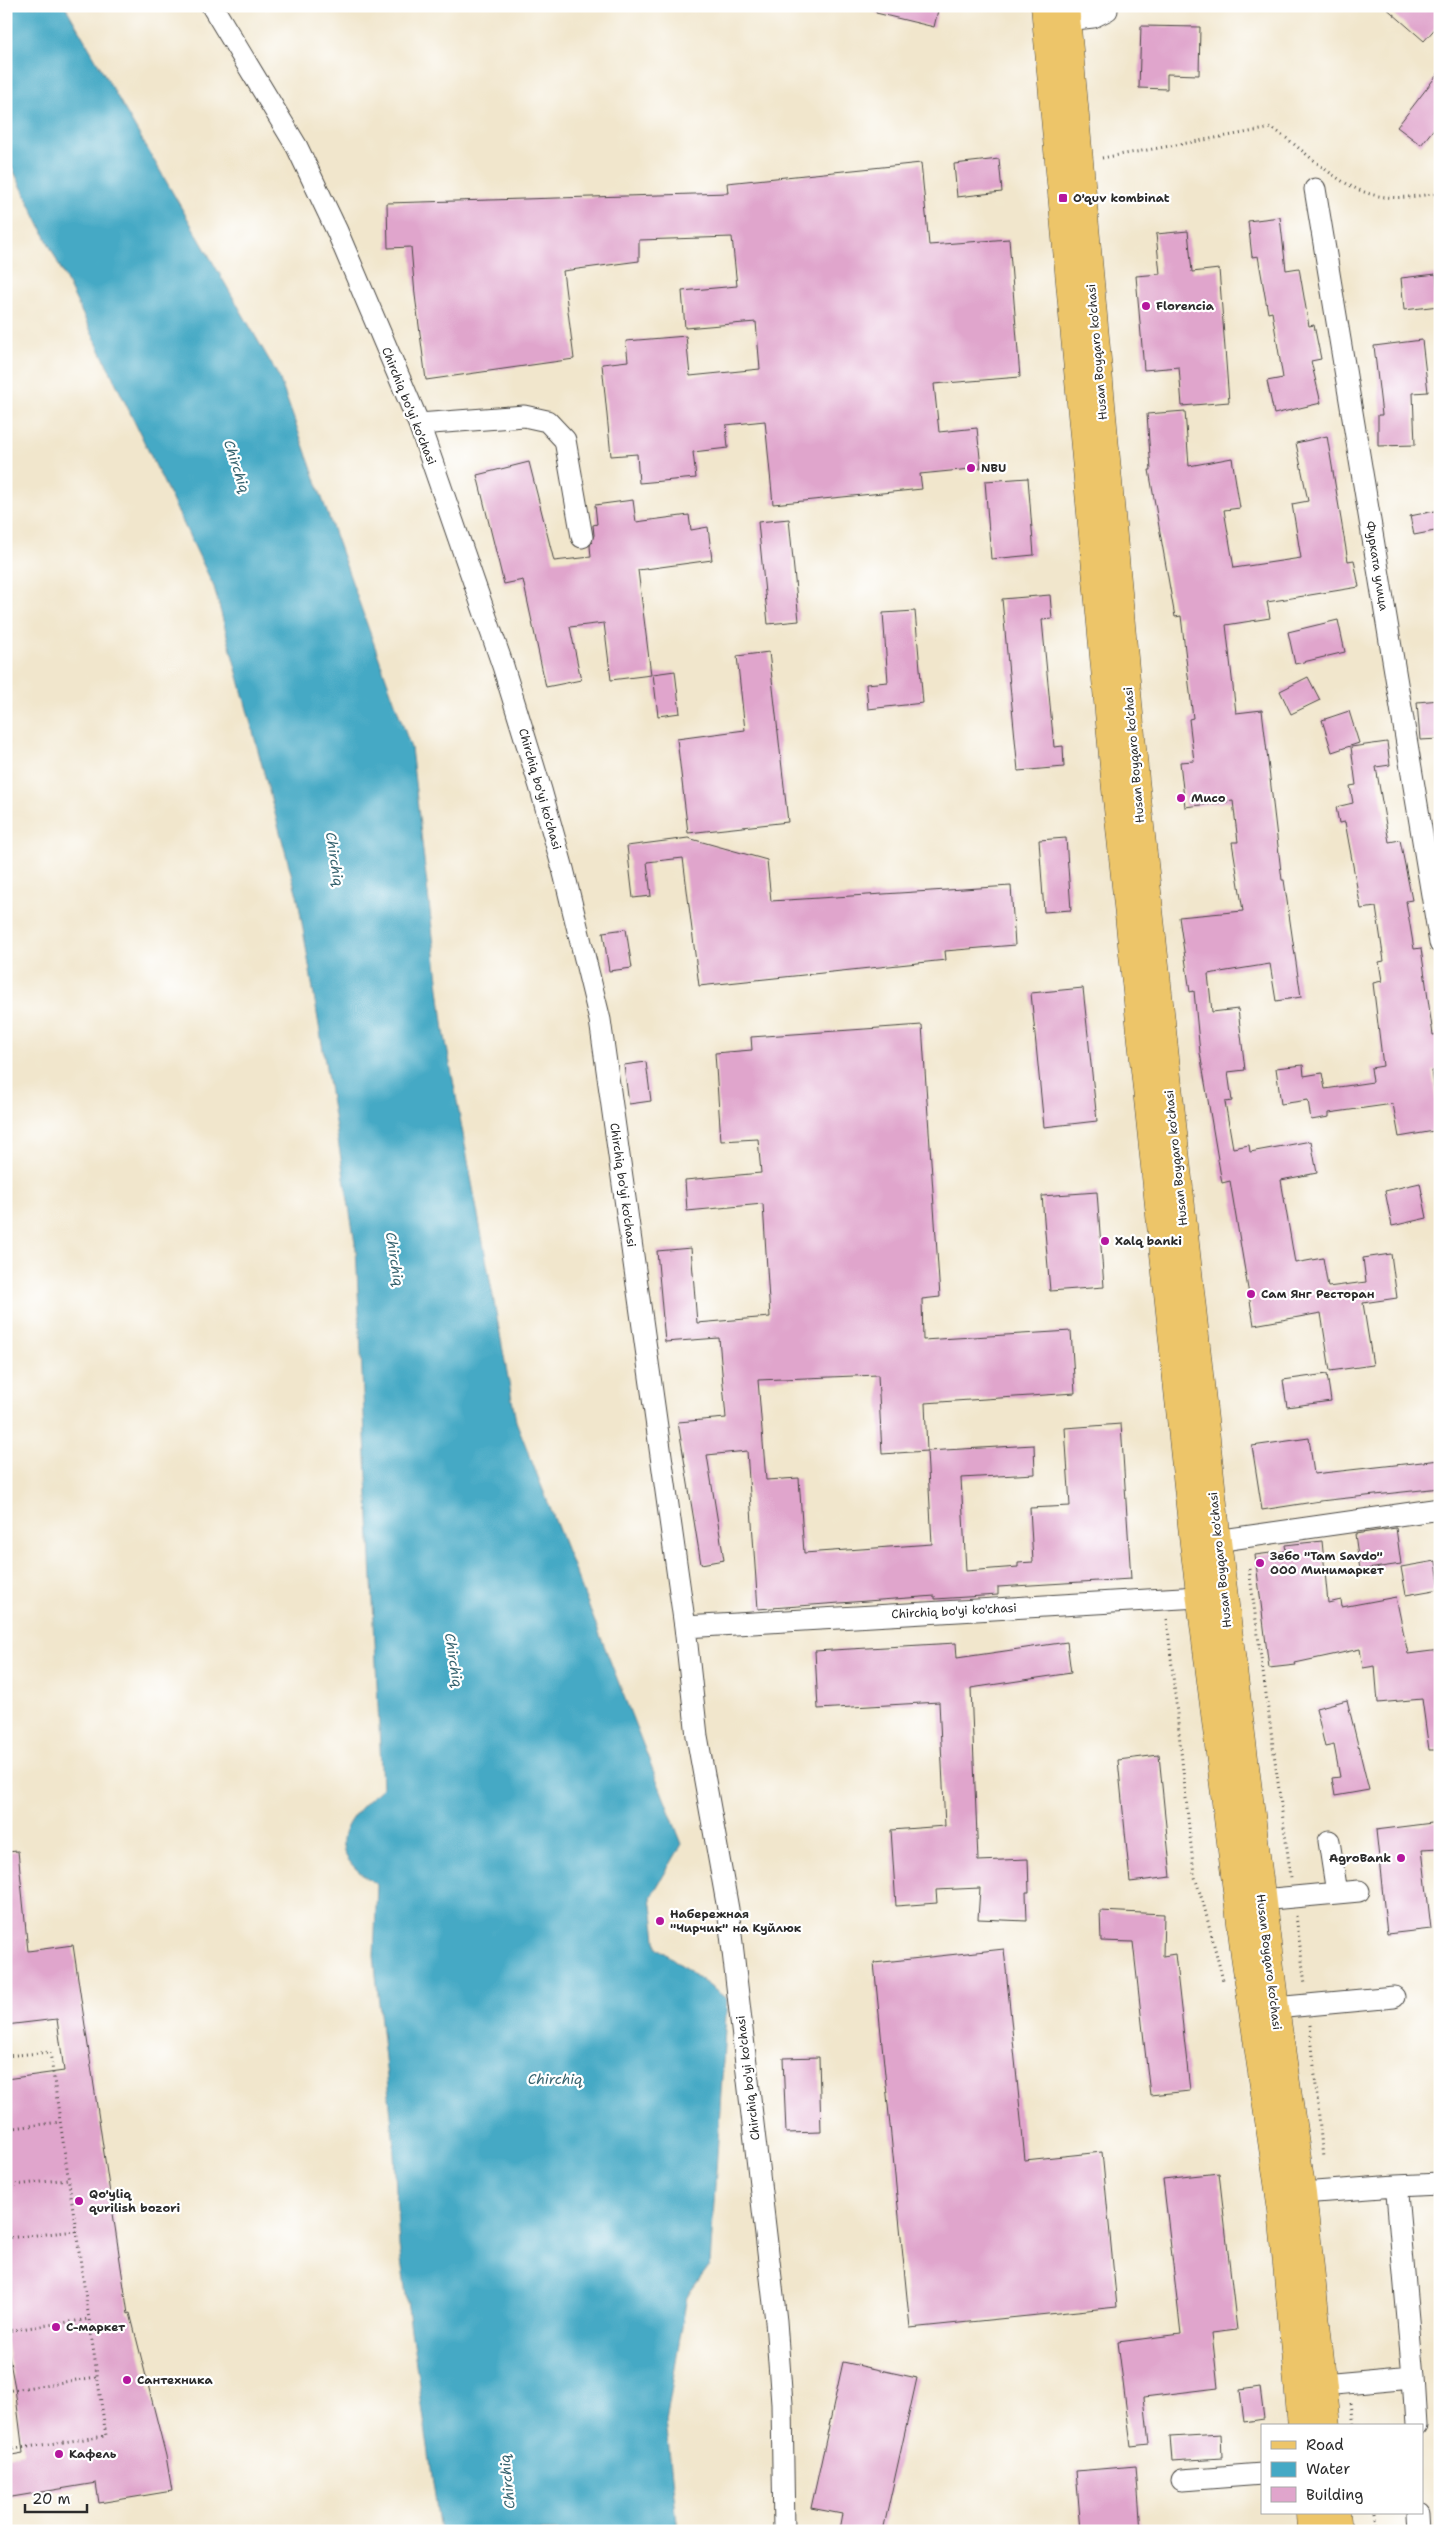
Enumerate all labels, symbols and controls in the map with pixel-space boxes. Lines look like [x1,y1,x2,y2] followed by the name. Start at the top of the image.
[1073,190,1170,206] place label: O'quv kombinat
[1057,192,1069,204] marker: O'quv kombinat
[1083,283,1111,421] street label: Husan Boyqaro ko'chasi
[1156,298,1215,314] place label: Florencia
[1140,300,1152,312] marker: Florencia
[378,345,440,467] street label: Chirchiq bo'yi ko'chasi
[220,437,254,495] water label: Chirchiq
[981,460,1006,476] place label: NBU
[965,462,977,474] marker: NBU
[1362,520,1392,613] street label: Фурката улица
[1120,686,1148,824] street label: Husan Boyqaro ko'chasi
[515,726,565,852] street label: Chirchiq bo'yi ko'chasi
[1191,790,1226,806] place label: Мисо
[1175,792,1187,804] marker: Мисо
[322,831,348,888] water label: Chirchiq
[1161,1089,1191,1227] street label: Husan Boyqaro ko'chasi
[606,1122,640,1248] street label: Chirchiq bo'yi ko'chasi
[382,1231,408,1288] water label: Chirchiq
[1115,1233,1182,1249] place label: Xalq banki
[1099,1235,1111,1247] marker: Xalq banki
[1261,1286,1375,1302] place label: Сам Янг Ресторан
[1245,1288,1257,1300] marker: Сам Янг Ресторан
[1205,1491,1235,1629] street label: Husan Boyqaro ko'chasi
[1270,1548,1385,1578] place label: Зебо "Tam Savdo" ООО Минимаркет
[1254,1557,1266,1569] marker: Зебо "Tam Savdo" ООО Минимаркет
[891,1600,1017,1622] street label: Chirchiq bo'yi ko'chasi
[441,1632,467,1689] water label: Chirchiq
[1329,1850,1391,1866] place label: AgroBank
[1395,1852,1407,1864] marker: AgroBank
[1253,1893,1285,2031] street label: Husan Boyqaro ko'chasi
[670,1906,802,1936] place label: Набережная "Чирчик" на Куйлюк
[654,1915,666,1927] marker: Набережная "Чирчик" на Куйлюк
[732,2015,764,2141] street label: Chirchiq bo'yi ko'chasi
[528,2070,583,2088] water label: Chirchiq
[89,2186,180,2216] place label: Qo'yliq qurilish bozori
[73,2195,85,2207] marker: Qo'yliq qurilish bozori
[66,2319,126,2335] place label: С-маркет
[50,2321,62,2333] marker: С-маркет
[137,2372,213,2388] place label: Сантехника
[121,2374,133,2386] marker: Сантехника
[1261,2424,1424,2514] legend
[1306,2435,1344,2455] text: Road
[69,2446,117,2462] place label: Кафель
[53,2448,65,2460] marker: Кафель
[495,2453,519,2510] water label: Chirchiq
[1306,2459,1350,2479] text: Water
[25,2482,88,2514] scale bar
[1306,2485,1363,2505] text: Building
[32,2489,71,2509] text: 20 m

